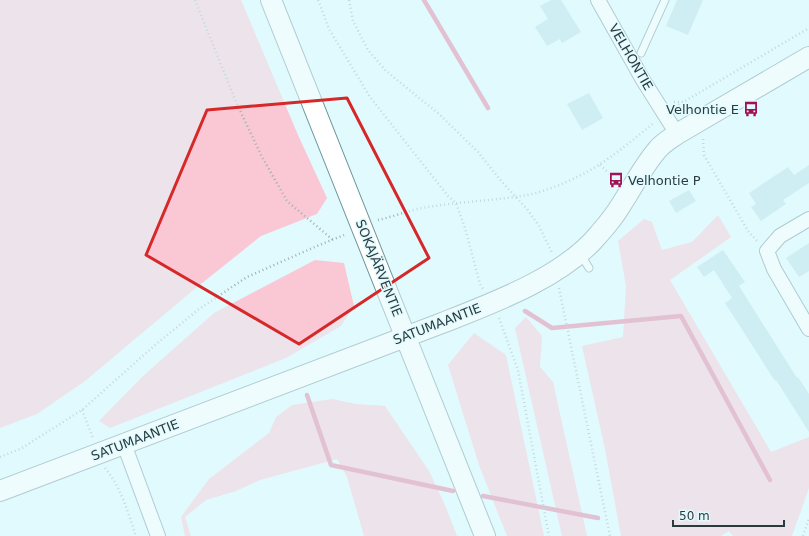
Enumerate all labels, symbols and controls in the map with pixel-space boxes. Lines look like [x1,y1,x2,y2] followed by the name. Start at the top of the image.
[606,21,656,93] street label: VELHONTIE
[742,100,760,118] bus stop icon: Velhontie E
[666,102,739,117] place label: Velhontie E
[607,171,625,189] bus stop icon: Velhontie P
[628,173,701,188] place label: Velhontie P
[353,217,405,319] street label: SOKAJÄRVENTIE
[391,300,483,348] street label: SATUMAANTIE
[89,416,181,464] street label: SATUMAANTIE
[673,502,784,528] scale bar
[679,509,710,523] text: 50 m

